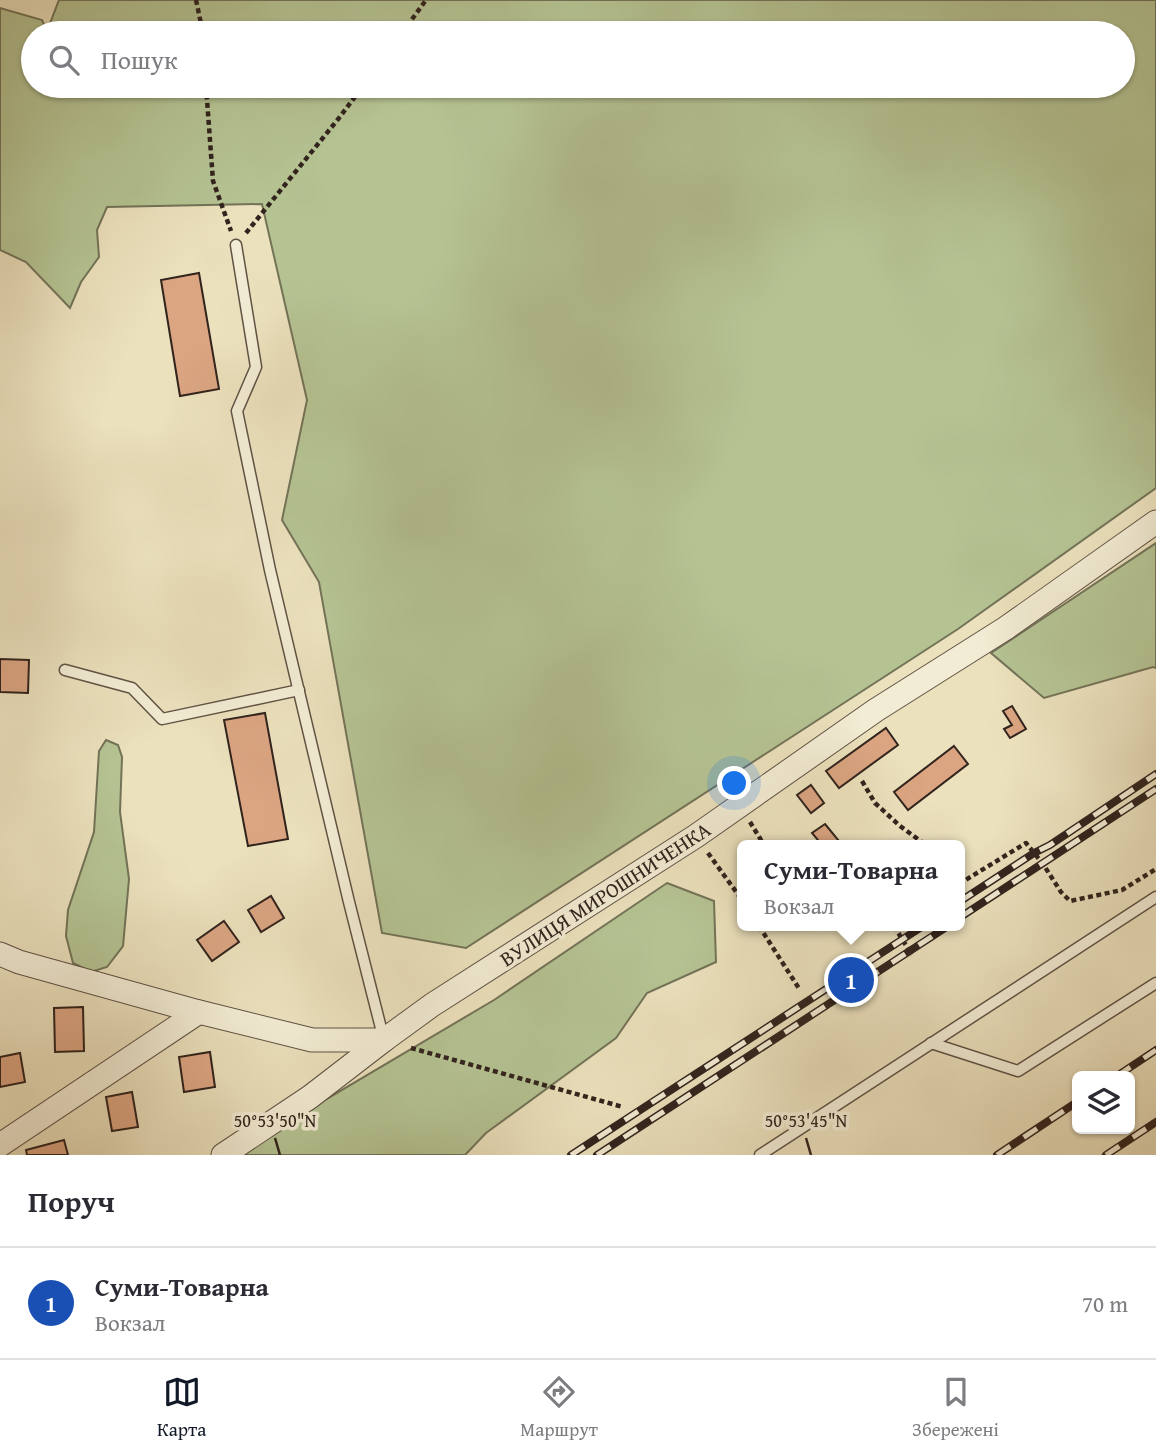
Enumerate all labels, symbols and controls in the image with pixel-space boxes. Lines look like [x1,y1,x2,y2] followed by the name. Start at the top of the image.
[21,21,1135,98] search box
[101,40,178,79] text: Пошук
[45,41,83,79] icon: search
[717,766,751,800] your location
[493,814,717,974] street label: ВУЛИЦЯ МИРОШНИЧЕНКА
[737,840,965,931] popup
[764,850,938,889] text: Суми-Товарна
[764,889,834,922] text: Вокзал
[828,954,874,1006] pin: 1
[1072,1071,1135,1134] map controls
[1072,1071,1135,1134] button: layers
[234,1107,317,1134] text: 50°53'50"N
[765,1107,848,1134] text: 50°53'45"N
[28,1179,115,1223] text: Поруч
[95,1267,269,1306] text: Суми-Товарна
[45,1287,57,1320] text: 1
[1082,1287,1128,1320] text: 70 m
[95,1306,165,1339] text: Вокзал
[157,1373,206,1443] tab: Карта
[520,1373,598,1443] tab: Маршрут
[912,1373,999,1443] tab: Збережені

